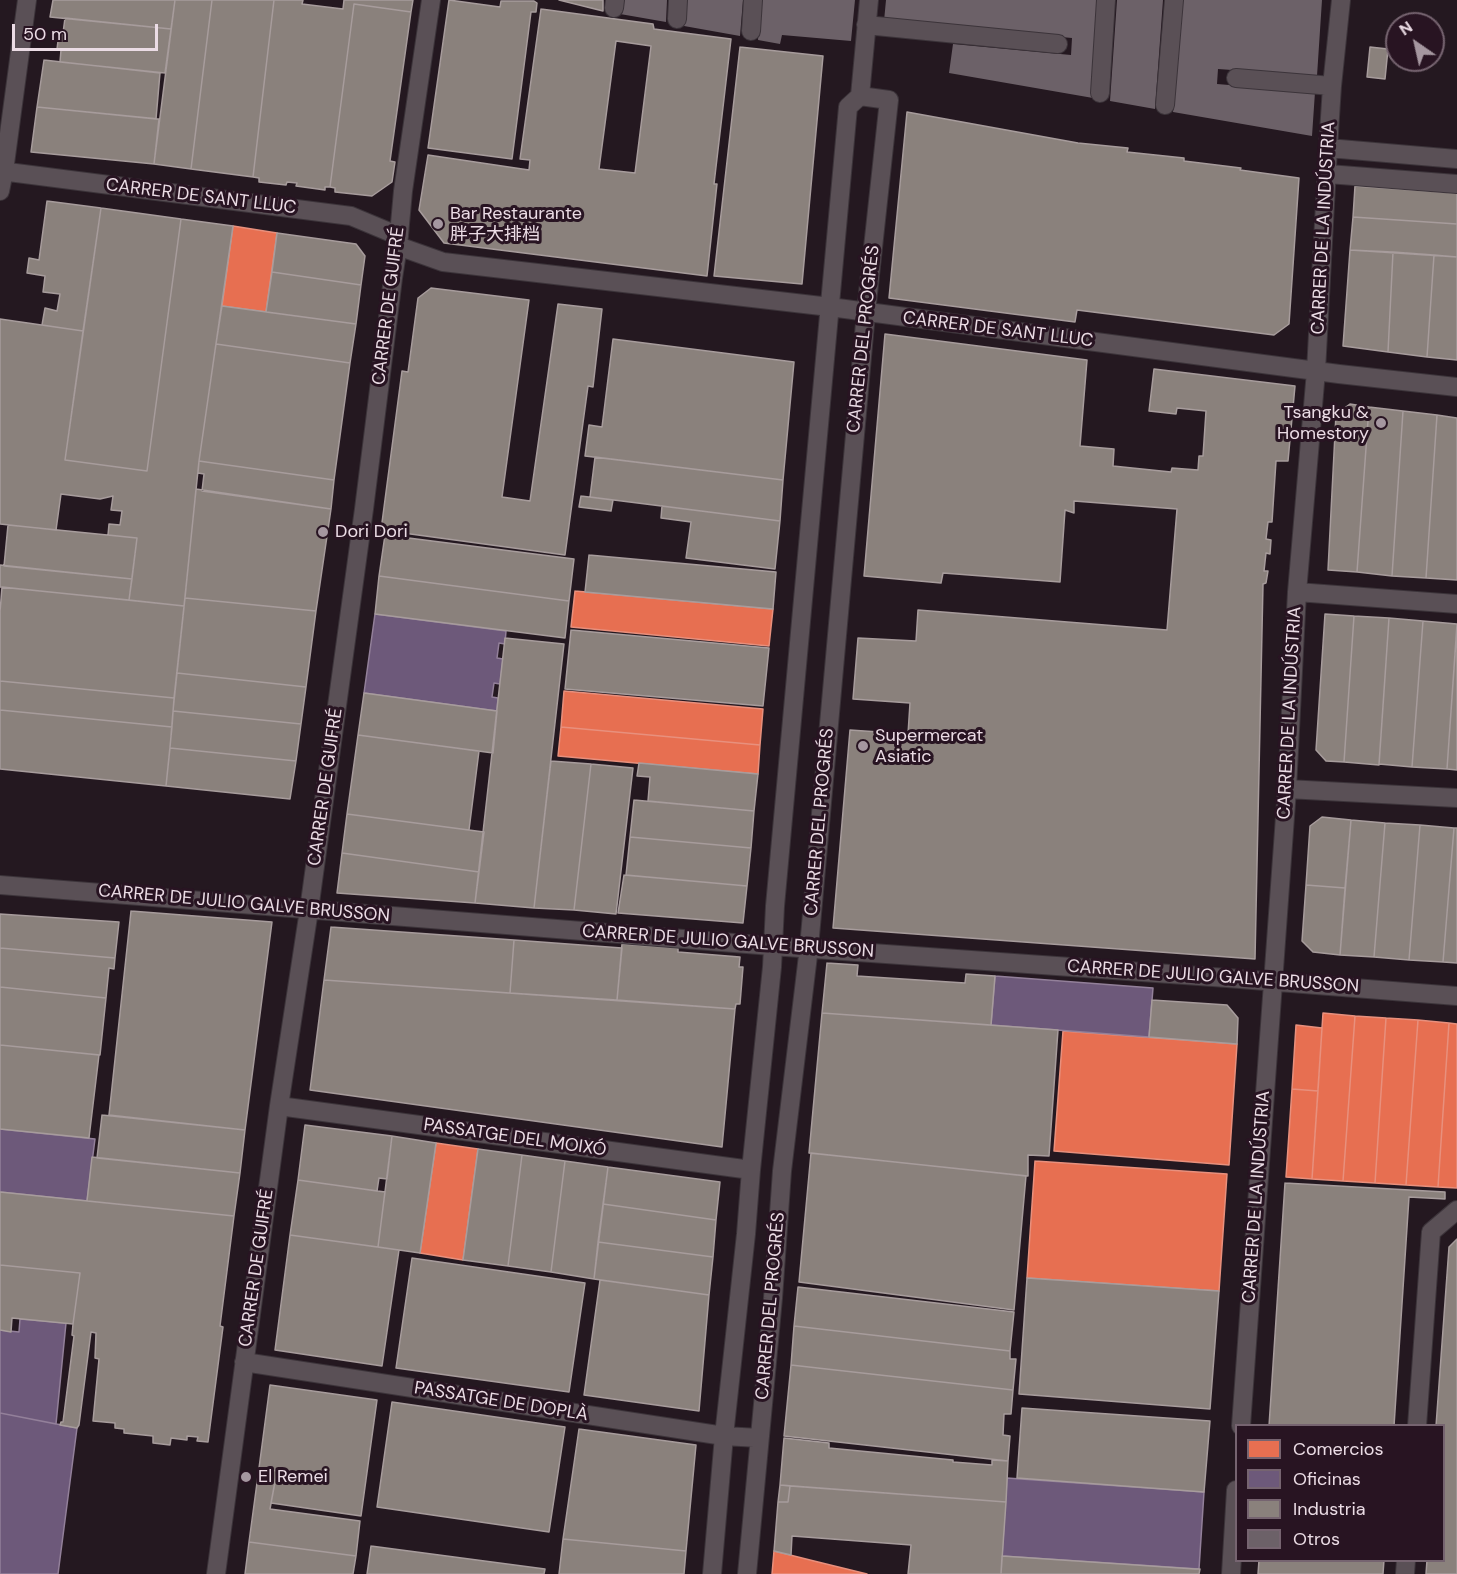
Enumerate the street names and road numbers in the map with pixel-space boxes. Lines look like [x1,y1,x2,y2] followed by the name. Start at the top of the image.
[1308,121,1340,335] street label: CARRER DE LA INDÚSTRIA
[105,175,297,219] street label: CARRER DE SANT LLUC
[369,226,409,386] street label: CARRER DE GUIFRÉ
[843,244,885,434] street label: CARRER DEL PROGRÉS
[902,308,1094,352] street label: CARRER DE SANT LLUC
[1274,606,1306,820] street label: CARRER DE LA INDÚSTRIA
[304,707,348,867] street label: CARRER DE GUIFRÉ
[801,727,839,917] street label: CARRER DEL PROGRÉS
[97,880,391,928] street label: CARRER DE JULIO GALVE BRUSSON
[581,921,875,963] street label: CARRER DE JULIO GALVE BRUSSON
[1066,956,1360,998] street label: CARRER DE JULIO GALVE BRUSSON
[1239,1090,1275,1304] street label: CARRER DE LA INDÚSTRIA
[422,1114,608,1162] street label: PASSATGE DEL MOIXÓ
[235,1188,279,1348] street label: CARRER DE GUIFRÉ
[752,1211,790,1401] street label: CARRER DEL PROGRÉS
[412,1378,590,1426] street label: PASSATGE DE DOPLÀ

